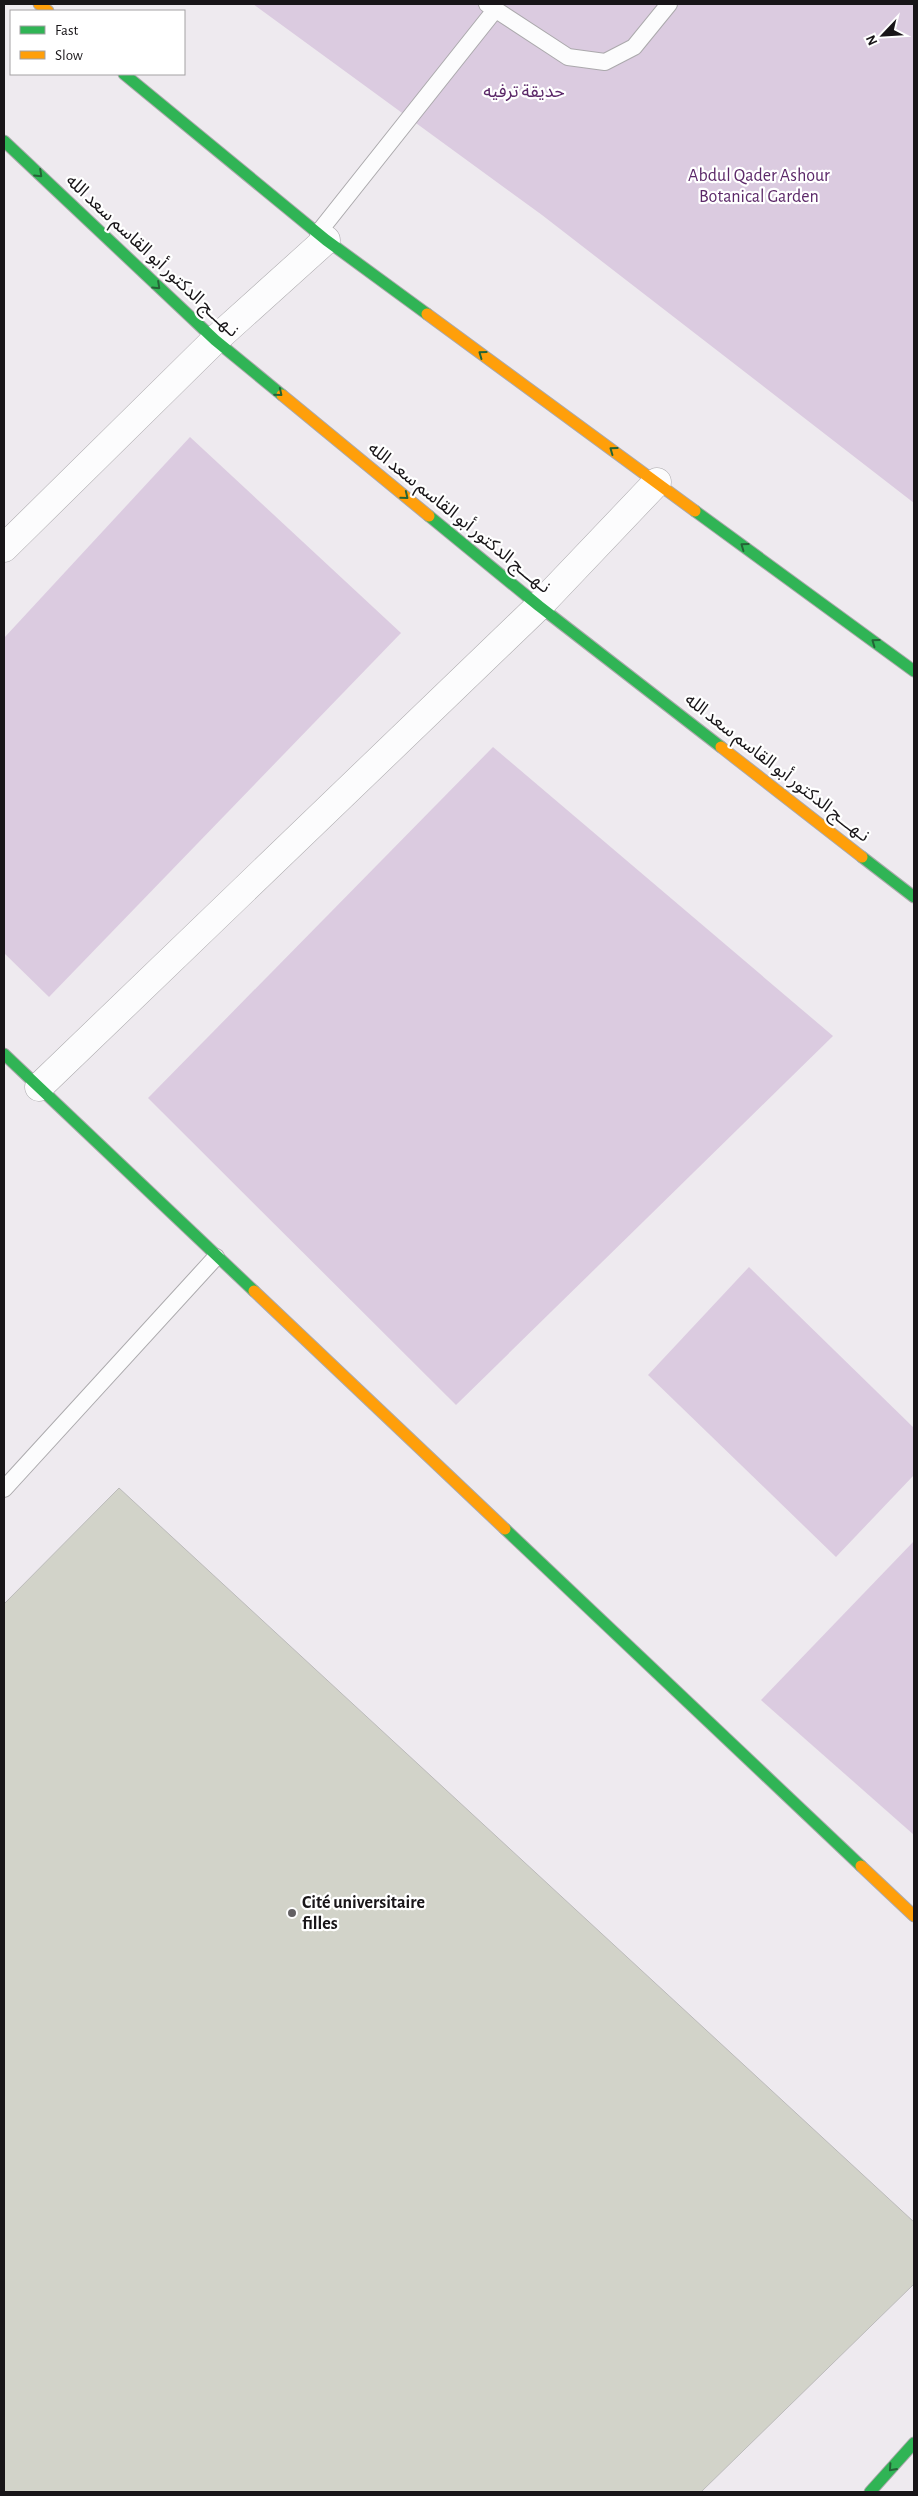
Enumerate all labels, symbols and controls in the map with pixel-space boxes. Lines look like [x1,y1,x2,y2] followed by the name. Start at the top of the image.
[10,10,185,75] legend
[858,10,908,60] north arrow
[55,23,79,38] text: Fast
[864,33,881,47] text: N
[55,48,83,63] text: Slow
[483,83,565,102] park label: حديقة ترفيه
[688,167,830,206] park label: Abdul Qader Ashour Botanical Garden
[34,168,43,177] one-way arrow
[60,169,244,343] street label: نـهـــج الدكتور أبو القاسم سعد الله
[152,280,161,289] one-way arrow
[478,351,488,360] one-way arrow
[274,387,283,396] one-way arrow
[363,436,556,599] street label: نـهـــج الدكتور أبو القاسم سعد الله
[609,447,619,456] one-way arrow
[399,490,408,499] one-way arrow
[740,543,750,552] one-way arrow
[871,639,881,648] one-way arrow
[679,688,875,848] street label: نـهـــج الدكتور أبو القاسم سعد الله
[302,1894,425,1933] place label: Cité universitaire filles
[286,1907,298,1919] marker: Cité universitaire filles
[889,2462,898,2471] one-way arrow

